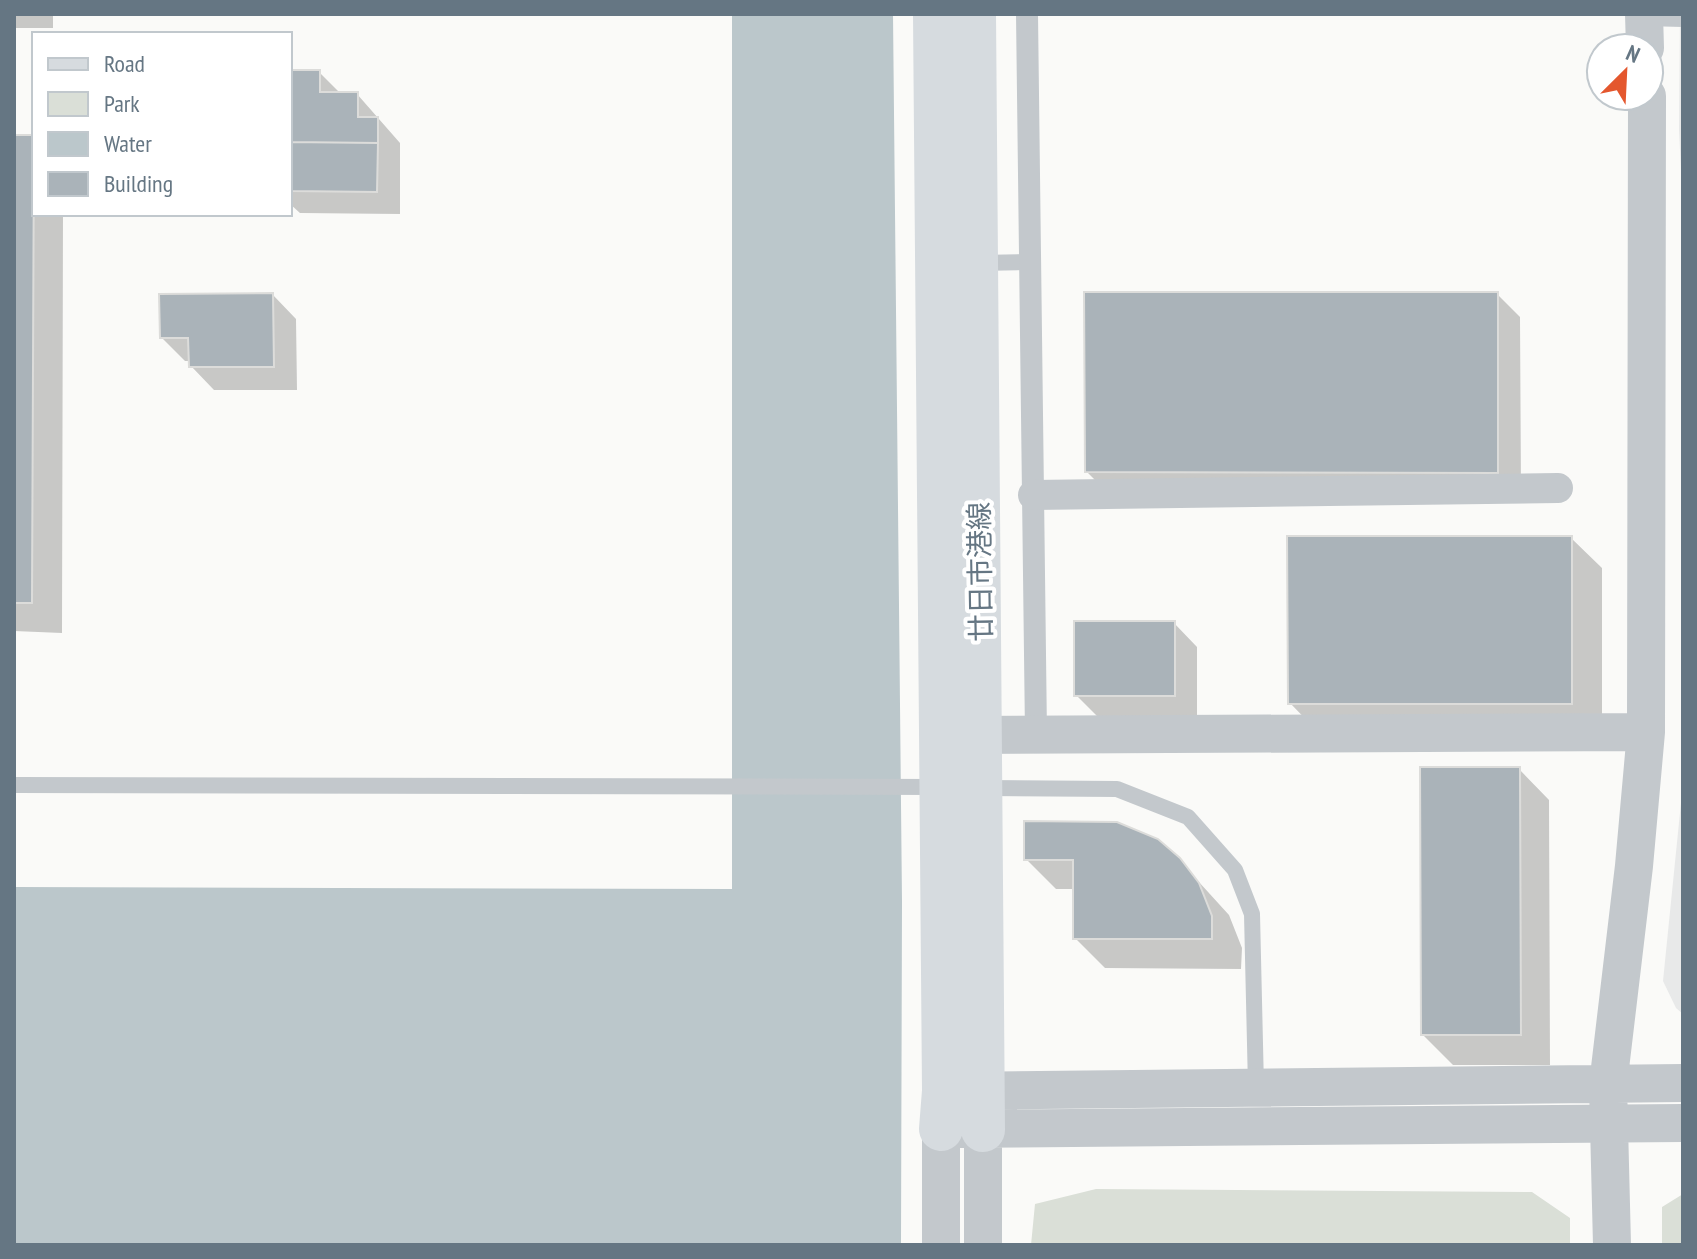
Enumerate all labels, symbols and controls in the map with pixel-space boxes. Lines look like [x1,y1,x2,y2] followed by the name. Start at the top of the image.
[32,32,292,216] legend
[1585,32,1665,112] north arrow
[1622,39,1644,69] text: N
[104,48,145,79] text: Road
[104,88,140,119] text: Park
[104,128,152,159] text: Water
[104,168,173,199] text: Building
[960,502,999,642] street label: 廿日市港線

